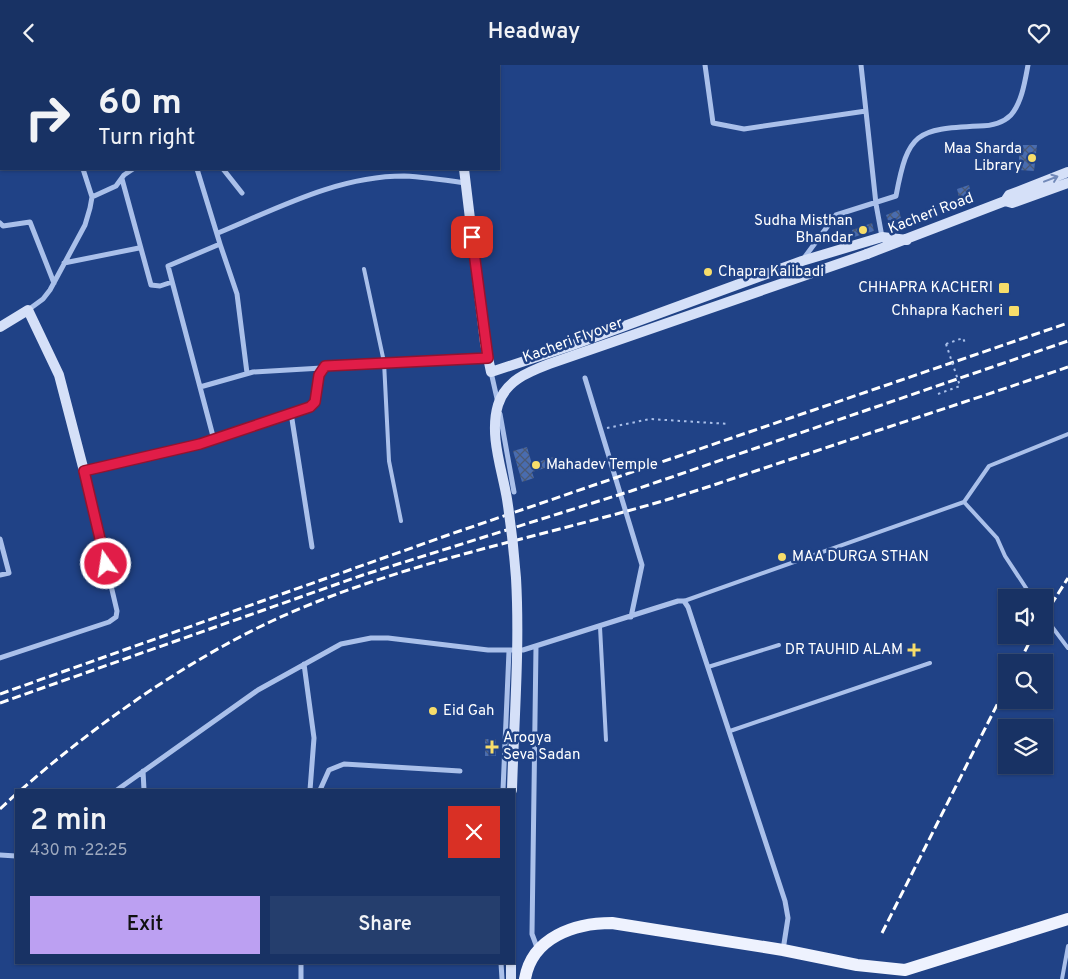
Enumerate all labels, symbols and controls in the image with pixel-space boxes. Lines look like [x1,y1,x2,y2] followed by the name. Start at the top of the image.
[15,19,43,47] icon: back
[488,19,580,46] text: Headway
[1025,19,1053,47] icon: heart
[98,82,182,126] text: 60 m
[15,85,80,150] icon: right
[98,125,195,152] text: Turn right
[944,140,1022,176] place label: Maa Sharda Library
[1026,152,1038,164] marker: Maa Sharda Library
[1043,174,1059,183] one-way arrow
[886,189,976,239] street label: Kacheri Road
[754,212,853,248] place label: Sudha Misthan Bhandar
[451,216,493,258] pin
[458,223,486,251] icon: arrive
[857,224,869,236] marker: Sudha Misthan Bhandar
[718,263,824,282] place label: Chapra Kalibadi
[702,266,714,278] marker: Chapra Kalibadi
[858,279,993,298] place label: CHHAPRA KACHERI
[997,281,1011,295] marker: CHHAPRA KACHERI
[891,302,1003,321] place label: Chhapra Kacheri
[1007,304,1021,318] marker: Chhapra Kacheri
[520,314,626,368] street label: Kacheri Flyover
[546,456,658,475] place label: Mahadev Temple
[530,459,542,471] marker: Mahadev Temple
[79,537,131,589] position arrow
[792,548,929,567] place label: MAA DURGA STHAN
[776,551,788,563] marker: MAA DURGA STHAN
[998,589,1053,774] map controls
[998,589,1053,644] button: sound
[785,641,903,660] place label: DR TAUHID ALAM
[907,643,921,657] marker: DR TAUHID ALAM
[998,654,1053,709] button: search
[443,702,494,721] place label: Eid Gah
[427,705,439,717] marker: Eid Gah
[998,719,1053,774] button: layers
[503,729,580,765] place label: Arogya Seva Sadan
[485,740,499,754] marker: Arogya Seva Sadan
[30,803,107,840] text: 2 min
[448,806,500,858] button: close
[30,841,127,861] text: 430 m · 22:25
[30,896,260,954] button: Exit
[270,896,500,954] button: Share

